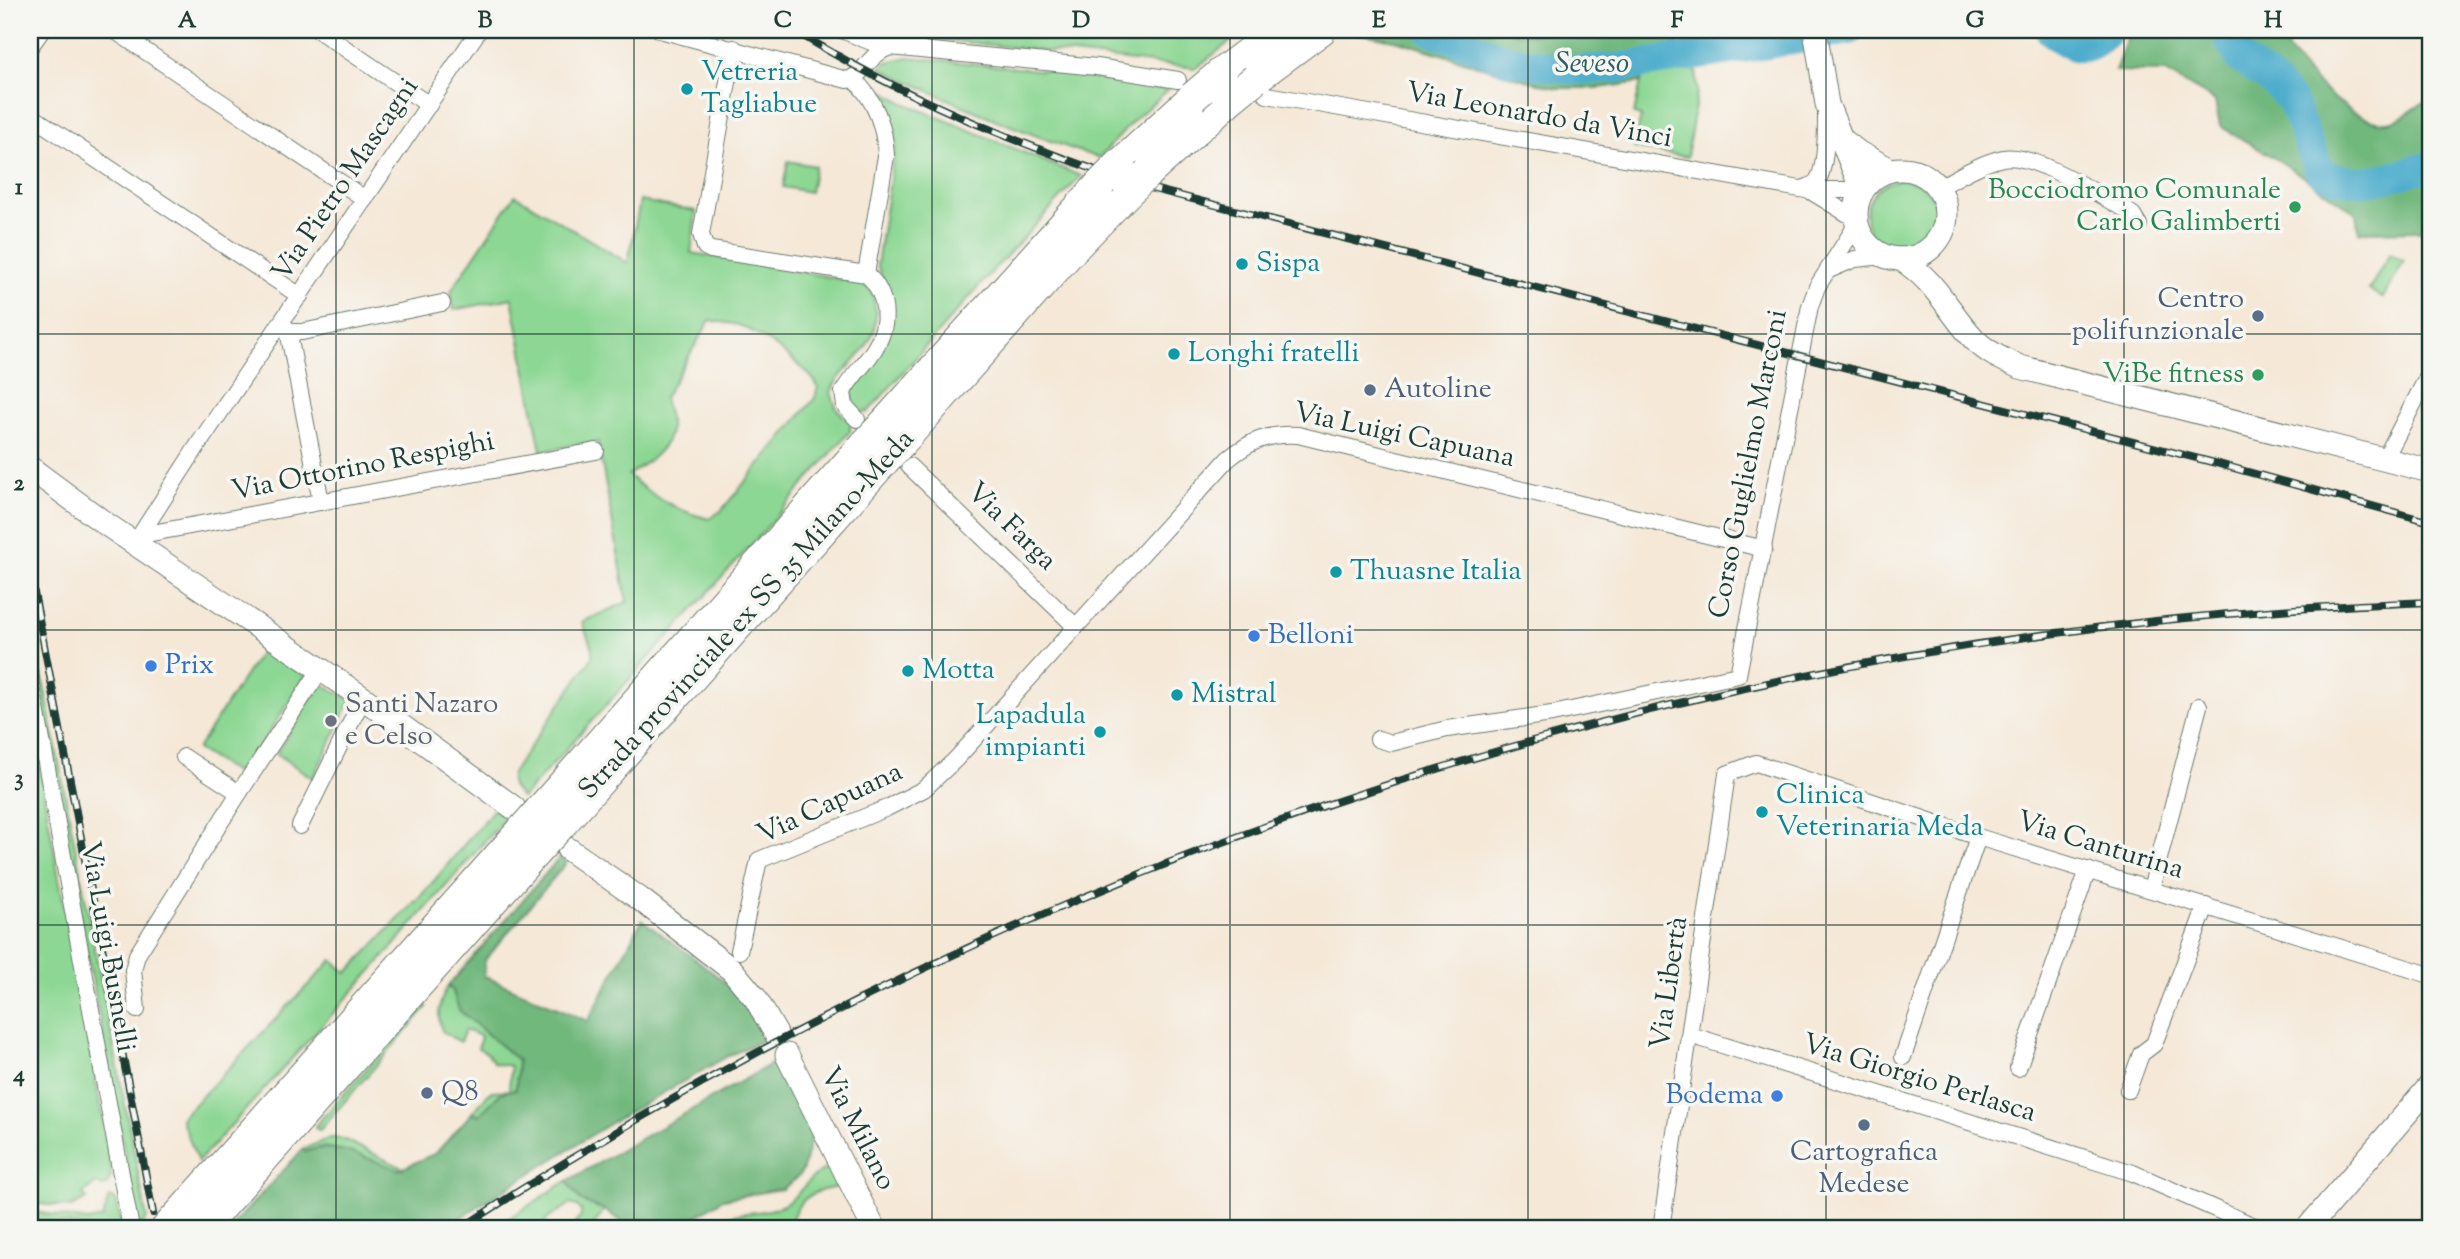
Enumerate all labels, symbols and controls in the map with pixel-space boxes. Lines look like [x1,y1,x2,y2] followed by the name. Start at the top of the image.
[178,5,197,38] text: A
[478,5,493,38] text: B
[774,5,792,38] text: C
[1072,5,1090,38] text: D
[1372,5,1386,38] text: E
[1671,5,1684,38] text: F
[1966,5,1985,38] text: G
[2264,5,2283,38] text: H
[1555,43,1629,86] water label: Seveso
[701,53,817,125] place label: Vetreria Tagliabue
[263,70,429,290] street label: Via Pietro Mascagni
[1403,73,1675,159] street label: Via Leonardo da Vinci
[679,81,695,97] marker: Vetreria Tagliabue
[1988,171,2281,243] place label: Bocciodromo Comunale Carlo Galimberti
[15,172,23,205] text: 1
[2287,199,2303,215] marker: Bocciodromo Comunale Carlo Galimberti
[1256,244,1320,284] place label: Sispa
[1234,256,1250,272] marker: Sispa
[2071,280,2244,352] place label: Centro polifunzionale
[1699,306,1799,622] street label: Corso Guglielmo Marconi
[2250,308,2266,324] marker: Centro polifunzionale
[1188,334,1359,374] place label: Longhi fratelli
[1166,346,1182,362] marker: Longhi fratelli
[2102,355,2244,395] place label: ViBe fitness
[2250,367,2266,383] marker: ViBe fitness
[1384,370,1492,410] place label: Autoline
[1362,382,1378,398] marker: Autoline
[1290,393,1518,479] street label: Via Luigi Capuana
[570,421,924,809] street label: Strada provinciale ex SS 35 Milano-Meda
[228,422,498,512] street label: Via Ottorino Respighi
[14,468,25,501] text: 2
[957,474,1065,581] street label: Via Farga
[1350,552,1522,592] place label: Thuasne Italia
[1328,564,1344,580] marker: Thuasne Italia
[1268,616,1354,656] place label: Belloni
[1246,628,1262,644] marker: Belloni
[165,646,214,686] place label: Prix
[922,651,995,691] place label: Motta
[143,658,159,674] marker: Prix
[900,663,916,679] marker: Motta
[1191,675,1277,715] place label: Mistral
[345,685,498,757] place label: Santi Nazaro e Celso
[1169,687,1185,703] marker: Mistral
[976,696,1086,768] place label: Lapadula impianti
[323,713,339,729] marker: Santi Nazaro e Celso
[1092,724,1108,740] marker: Lapadula impianti
[751,753,909,855] street label: Via Capuana
[14,763,24,796] text: 3
[1776,776,1983,848] place label: Clinica Veterinaria Meda
[2012,802,2189,890] street label: Via Canturina
[1754,804,1770,820] marker: Clinica Veterinaria Meda
[69,838,145,1056] street label: Via Luigi Busnelli
[1641,914,1699,1052] street label: Via Libertà
[1797,1024,2041,1134] street label: Via Giorgio Perlasca
[12,1059,25,1092] text: 4
[809,1060,905,1198] street label: Via Milano
[441,1073,479,1113] place label: Q8
[1665,1076,1763,1116] place label: Bodema
[419,1085,435,1101] marker: Q8
[1769,1088,1785,1104] marker: Bodema
[1856,1117,1872,1133] marker: Cartografica Medese
[1790,1133,1938,1205] place label: Cartografica Medese

